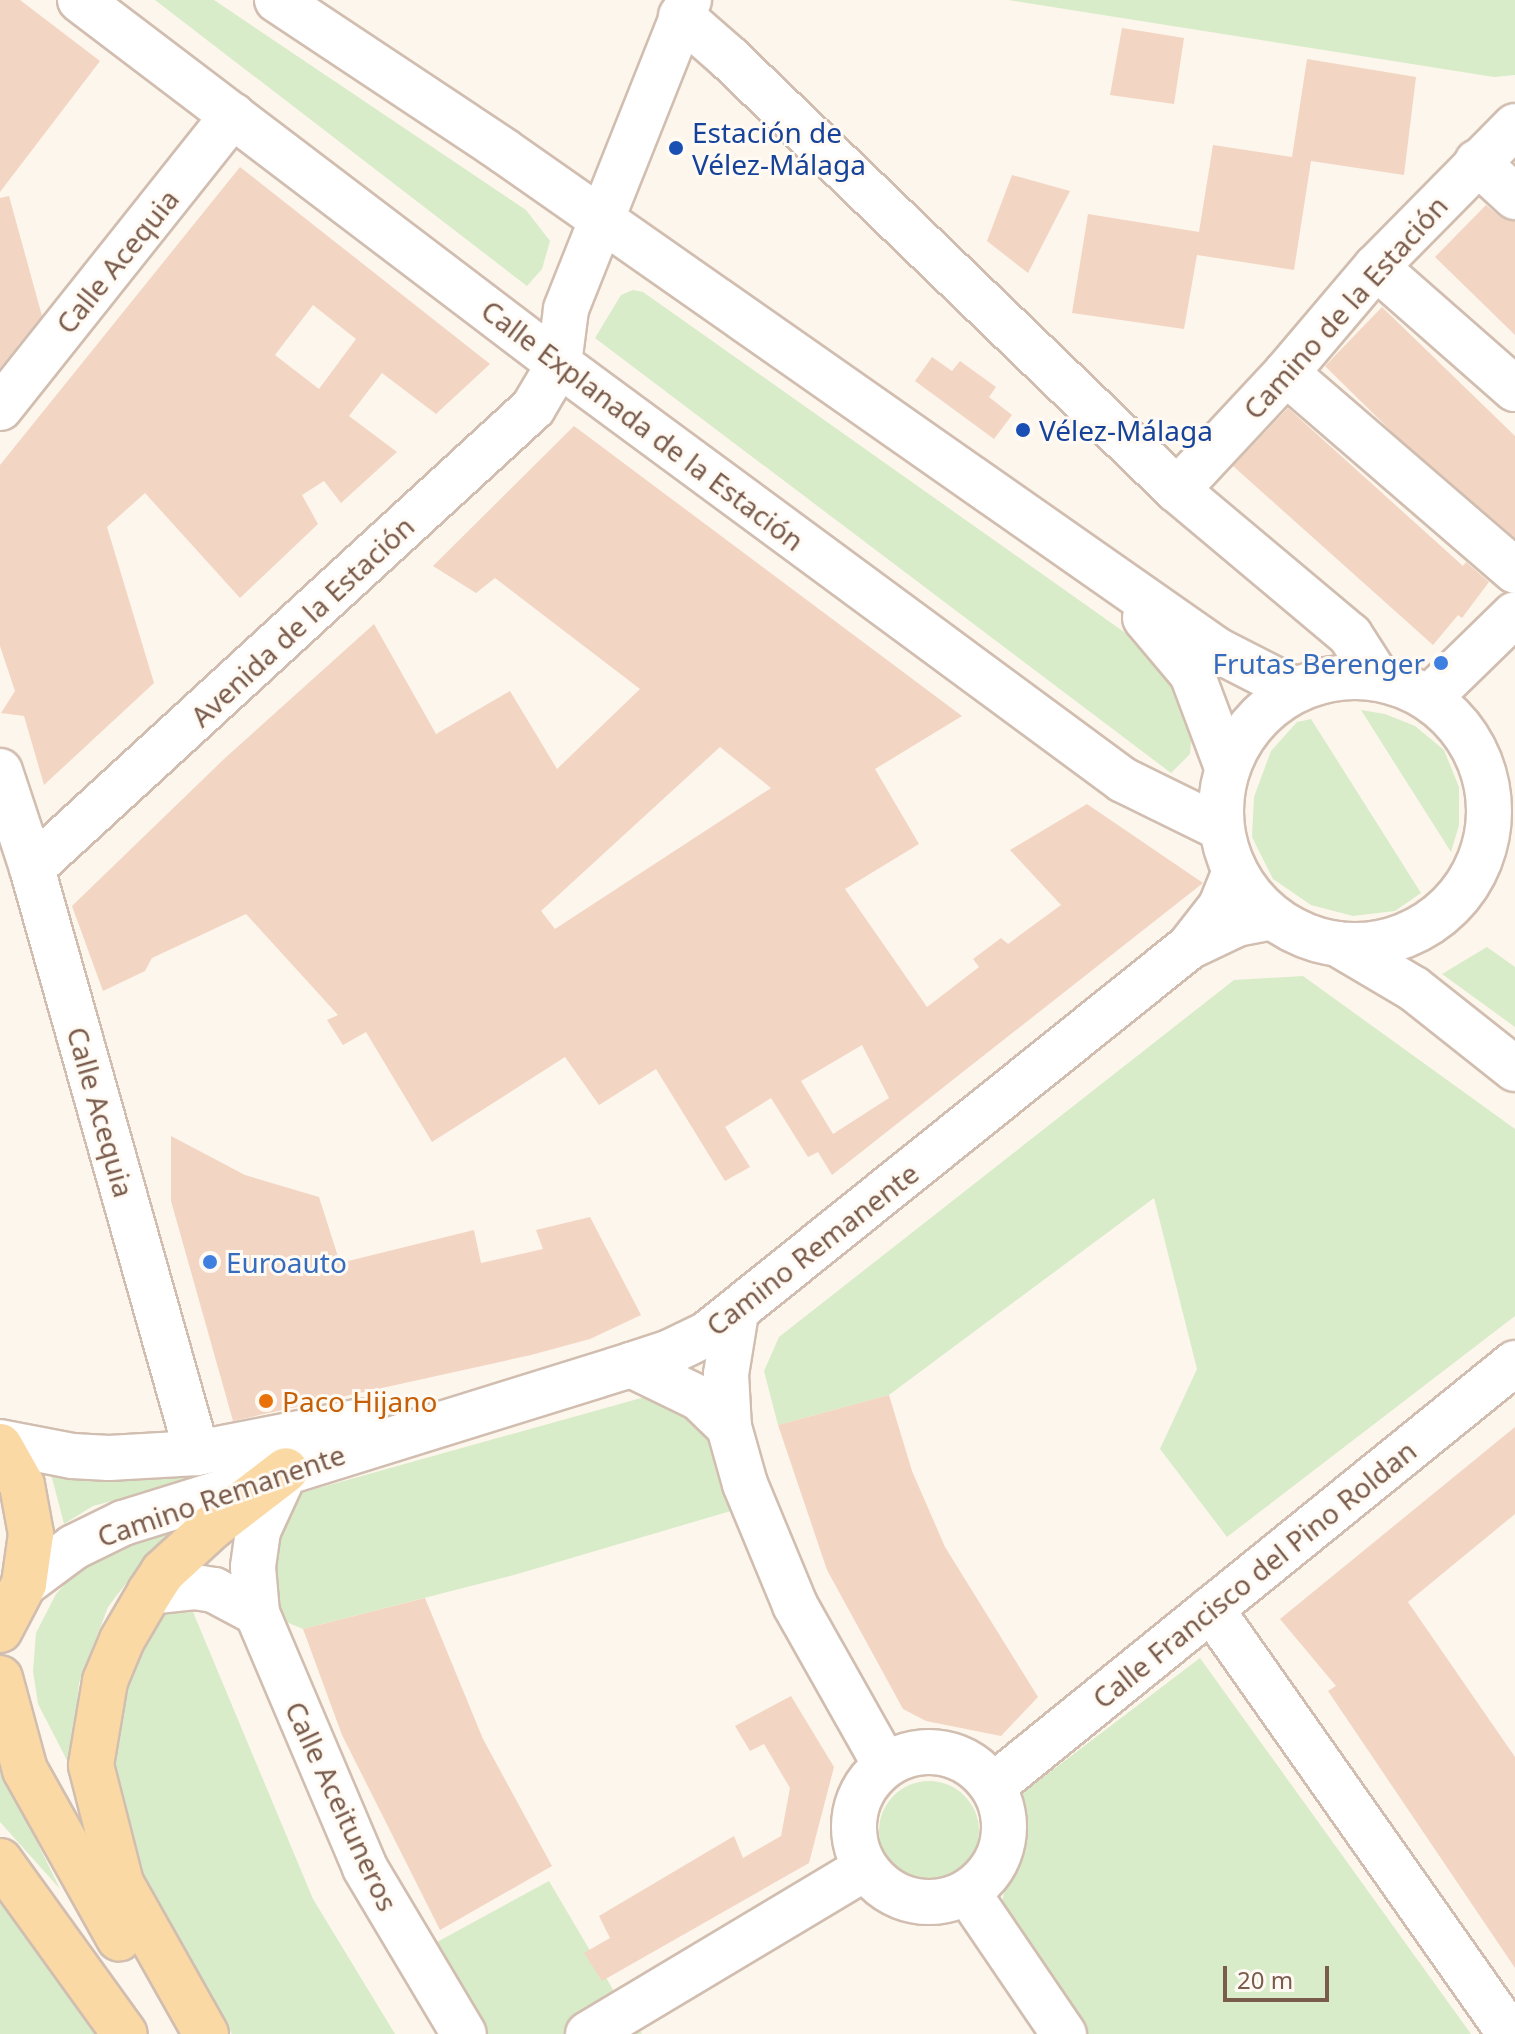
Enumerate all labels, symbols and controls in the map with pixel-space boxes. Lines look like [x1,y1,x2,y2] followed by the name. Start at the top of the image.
[692,115,866,181] place label: Estación de Vélez-Málaga
[667,139,685,157] marker: Estación de Vélez-Málaga
[49,182,185,340] street label: Calle Acequia
[1236,189,1454,425] street label: Camino de la Estación
[475,293,811,557] street label: Calle Explanada de la Estación
[1039,413,1213,447] place label: Vélez-Málaga
[1014,421,1032,439] marker: Vélez-Málaga
[183,509,421,733] street label: Avenida de la Estación
[1212,646,1425,680] place label: Frutas Berenger
[1432,654,1450,672] marker: Frutas Berenger
[61,1023,141,1201] street label: Calle Acequia
[699,1156,925,1342] street label: Camino Remanente
[226,1245,347,1279] place label: Euroauto
[201,1253,219,1271] marker: Euroauto
[282,1384,437,1418] place label: Paco Hijano
[257,1392,275,1410] marker: Paco Hijano
[1086,1433,1422,1715] street label: Calle Francisco del Pino Roldan
[93,1437,349,1553] street label: Camino Remanente
[279,1696,405,1916] street label: Calle Aceituneros
[1227,1950,1333,2000] scale bar
[1237,1963,1293,1996] text: 20 m

